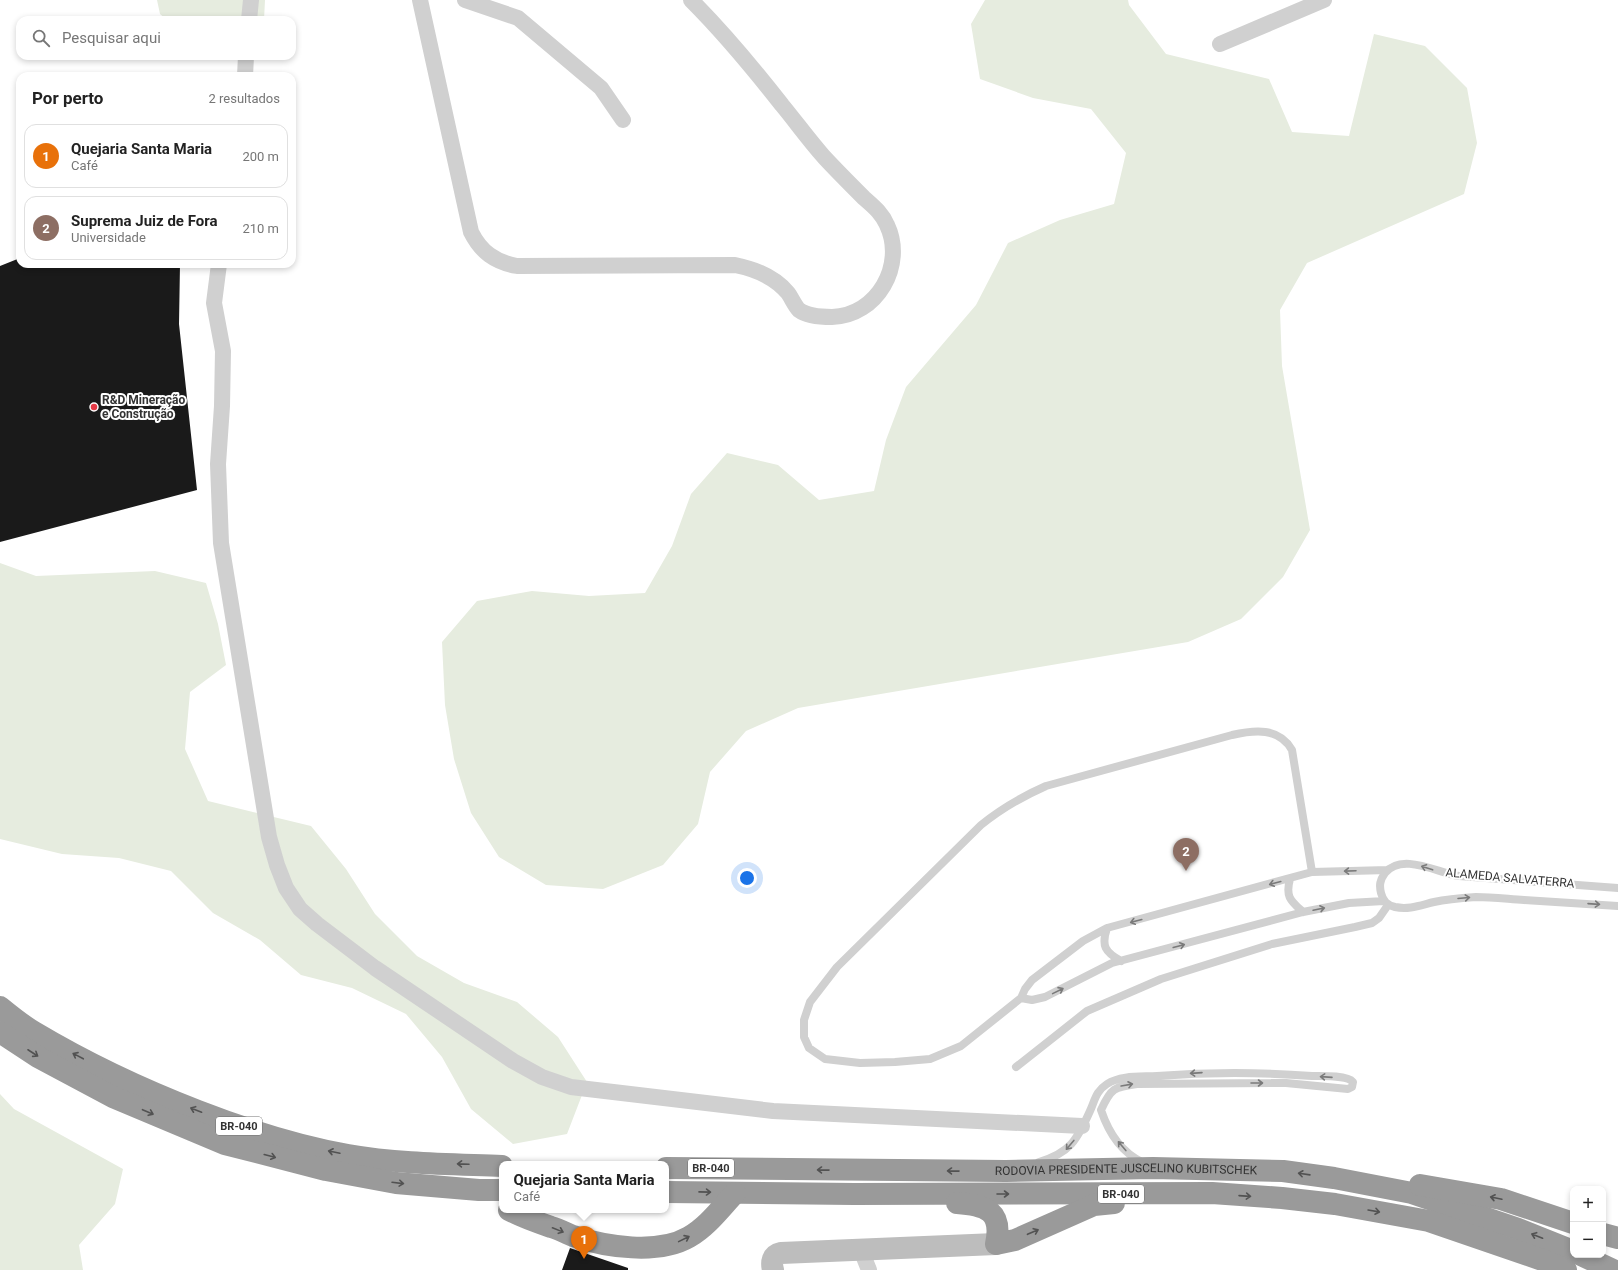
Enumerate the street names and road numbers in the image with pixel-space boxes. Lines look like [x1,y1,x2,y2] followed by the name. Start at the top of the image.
[1445,865,1575,891] street label: ALAMEDA SALVATERRA
[216,1117,262,1135] road number: BR-040
[688,1159,734,1177] road number: BR-040
[995,1161,1258,1178] street label: RODOVIA PRESIDENTE JUSCELINO KUBITSCHEK
[1098,1185,1144,1203] road number: BR-040

